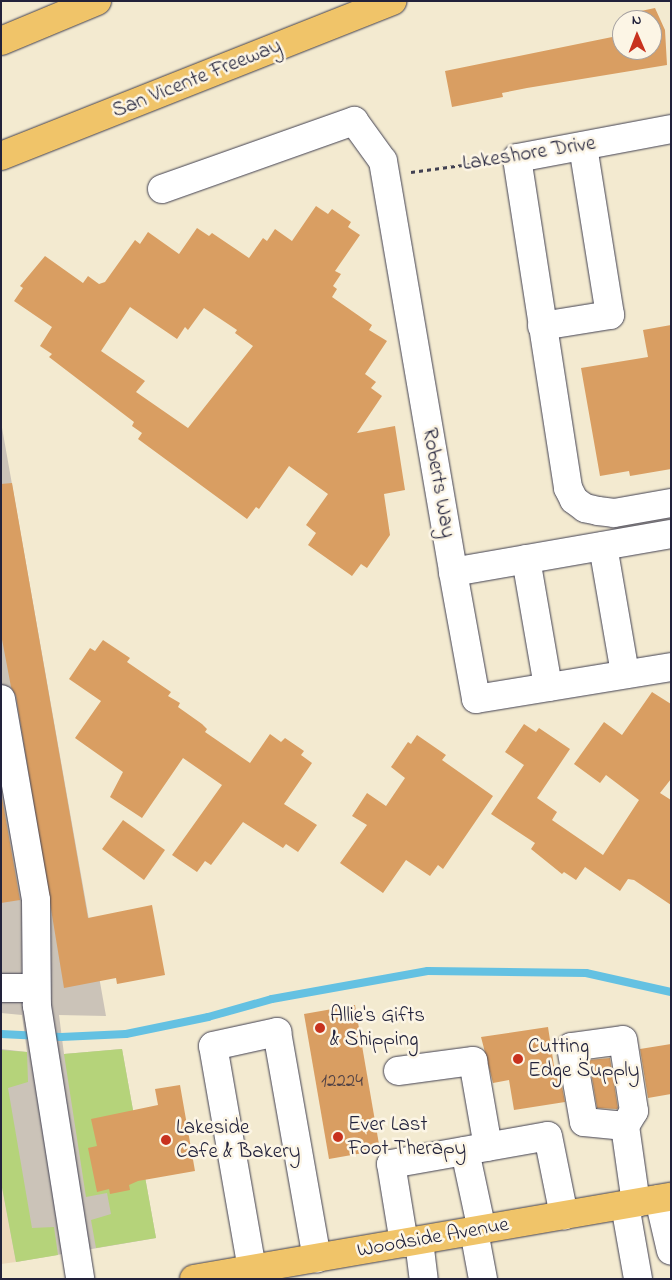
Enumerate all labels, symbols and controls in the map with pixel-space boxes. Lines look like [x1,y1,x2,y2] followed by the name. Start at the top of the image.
[612,10,662,60] north arrow
[632,10,642,31] text: N
[109,34,285,124] street label: San Vicente Freeway
[461,131,597,177] street label: Lakeshore Drive
[416,426,460,540] street label: Roberts Way
[330,1003,425,1053] place label: Allie's Gifts & Shipping
[314,1022,326,1034] marker: Allie's Gifts & Shipping
[528,1034,639,1084] place label: Cutting Edge Supply
[512,1053,524,1065] marker: Cutting Edge Supply
[321,1071,363,1093] house number: 12224
[348,1112,466,1162] place label: Ever Last Foot Therapy
[176,1115,300,1165] place label: Lakeside Cafe & Bakery
[332,1131,344,1143] marker: Ever Last Foot Therapy
[160,1134,172,1146] marker: Lakeside Cafe & Bakery
[355,1212,511,1264] street label: Woodside Avenue

